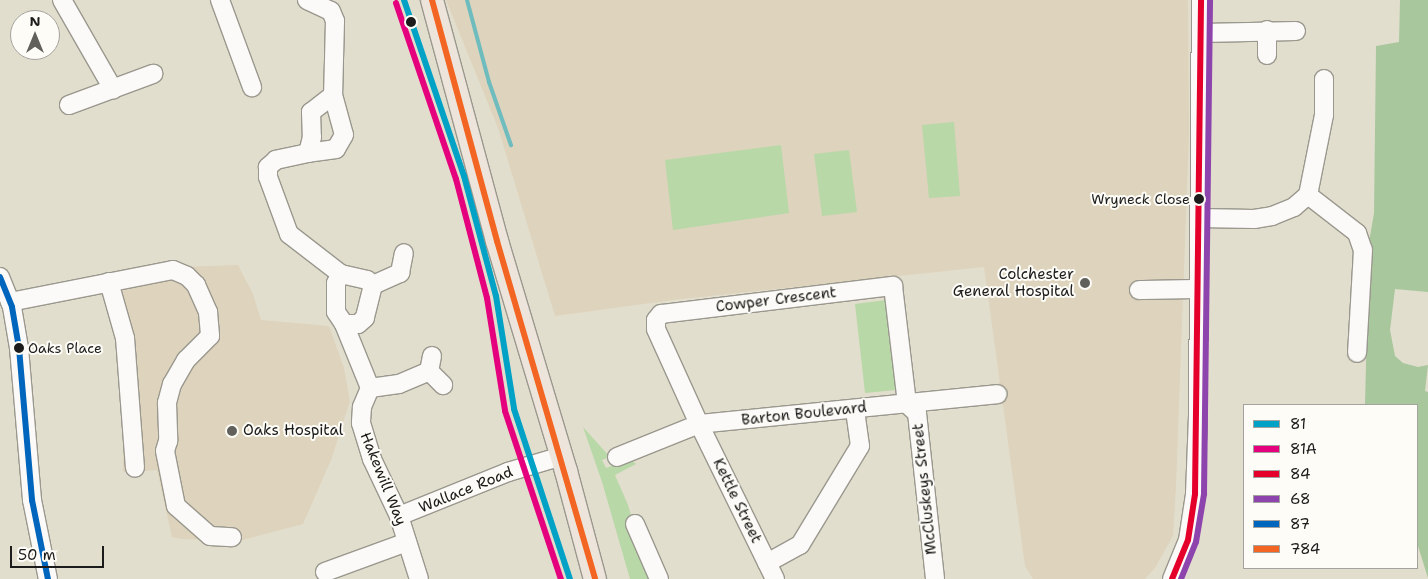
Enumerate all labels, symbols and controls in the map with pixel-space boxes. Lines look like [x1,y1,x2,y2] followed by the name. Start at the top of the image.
[10,10,60,60] north arrow
[29,12,41,30] text: N
[406,17,416,27] unlabelled marker
[1091,191,1190,207] place label: Wryneck Close
[1194,194,1204,204] marker: Wryneck Close
[953,265,1074,300] place label: Colchester General Hospital
[1078,276,1092,290] marker: Colchester General Hospital
[715,284,837,316] street label: Cowper Crescent
[28,340,102,356] place label: Oaks Place
[14,343,24,353] marker: Oaks Place
[740,398,868,430] street label: Barton Boulevard
[1243,404,1418,569] legend
[1290,414,1306,434] text: 81
[243,422,343,440] place label: Oaks Hospital
[909,422,941,556] street label: McCluskeys Street
[225,424,239,438] marker: Oaks Hospital
[356,430,410,528] street label: Hakewill Way
[1290,439,1317,459] text: 81A
[709,456,765,546] street label: Kettle Street
[416,463,516,517] street label: Wallace Road
[1290,464,1310,484] text: 84
[1290,489,1310,509] text: 68
[1290,514,1310,534] text: 87
[12,536,106,568] scale bar
[1290,539,1320,559] text: 784
[18,545,56,565] text: 50 m

